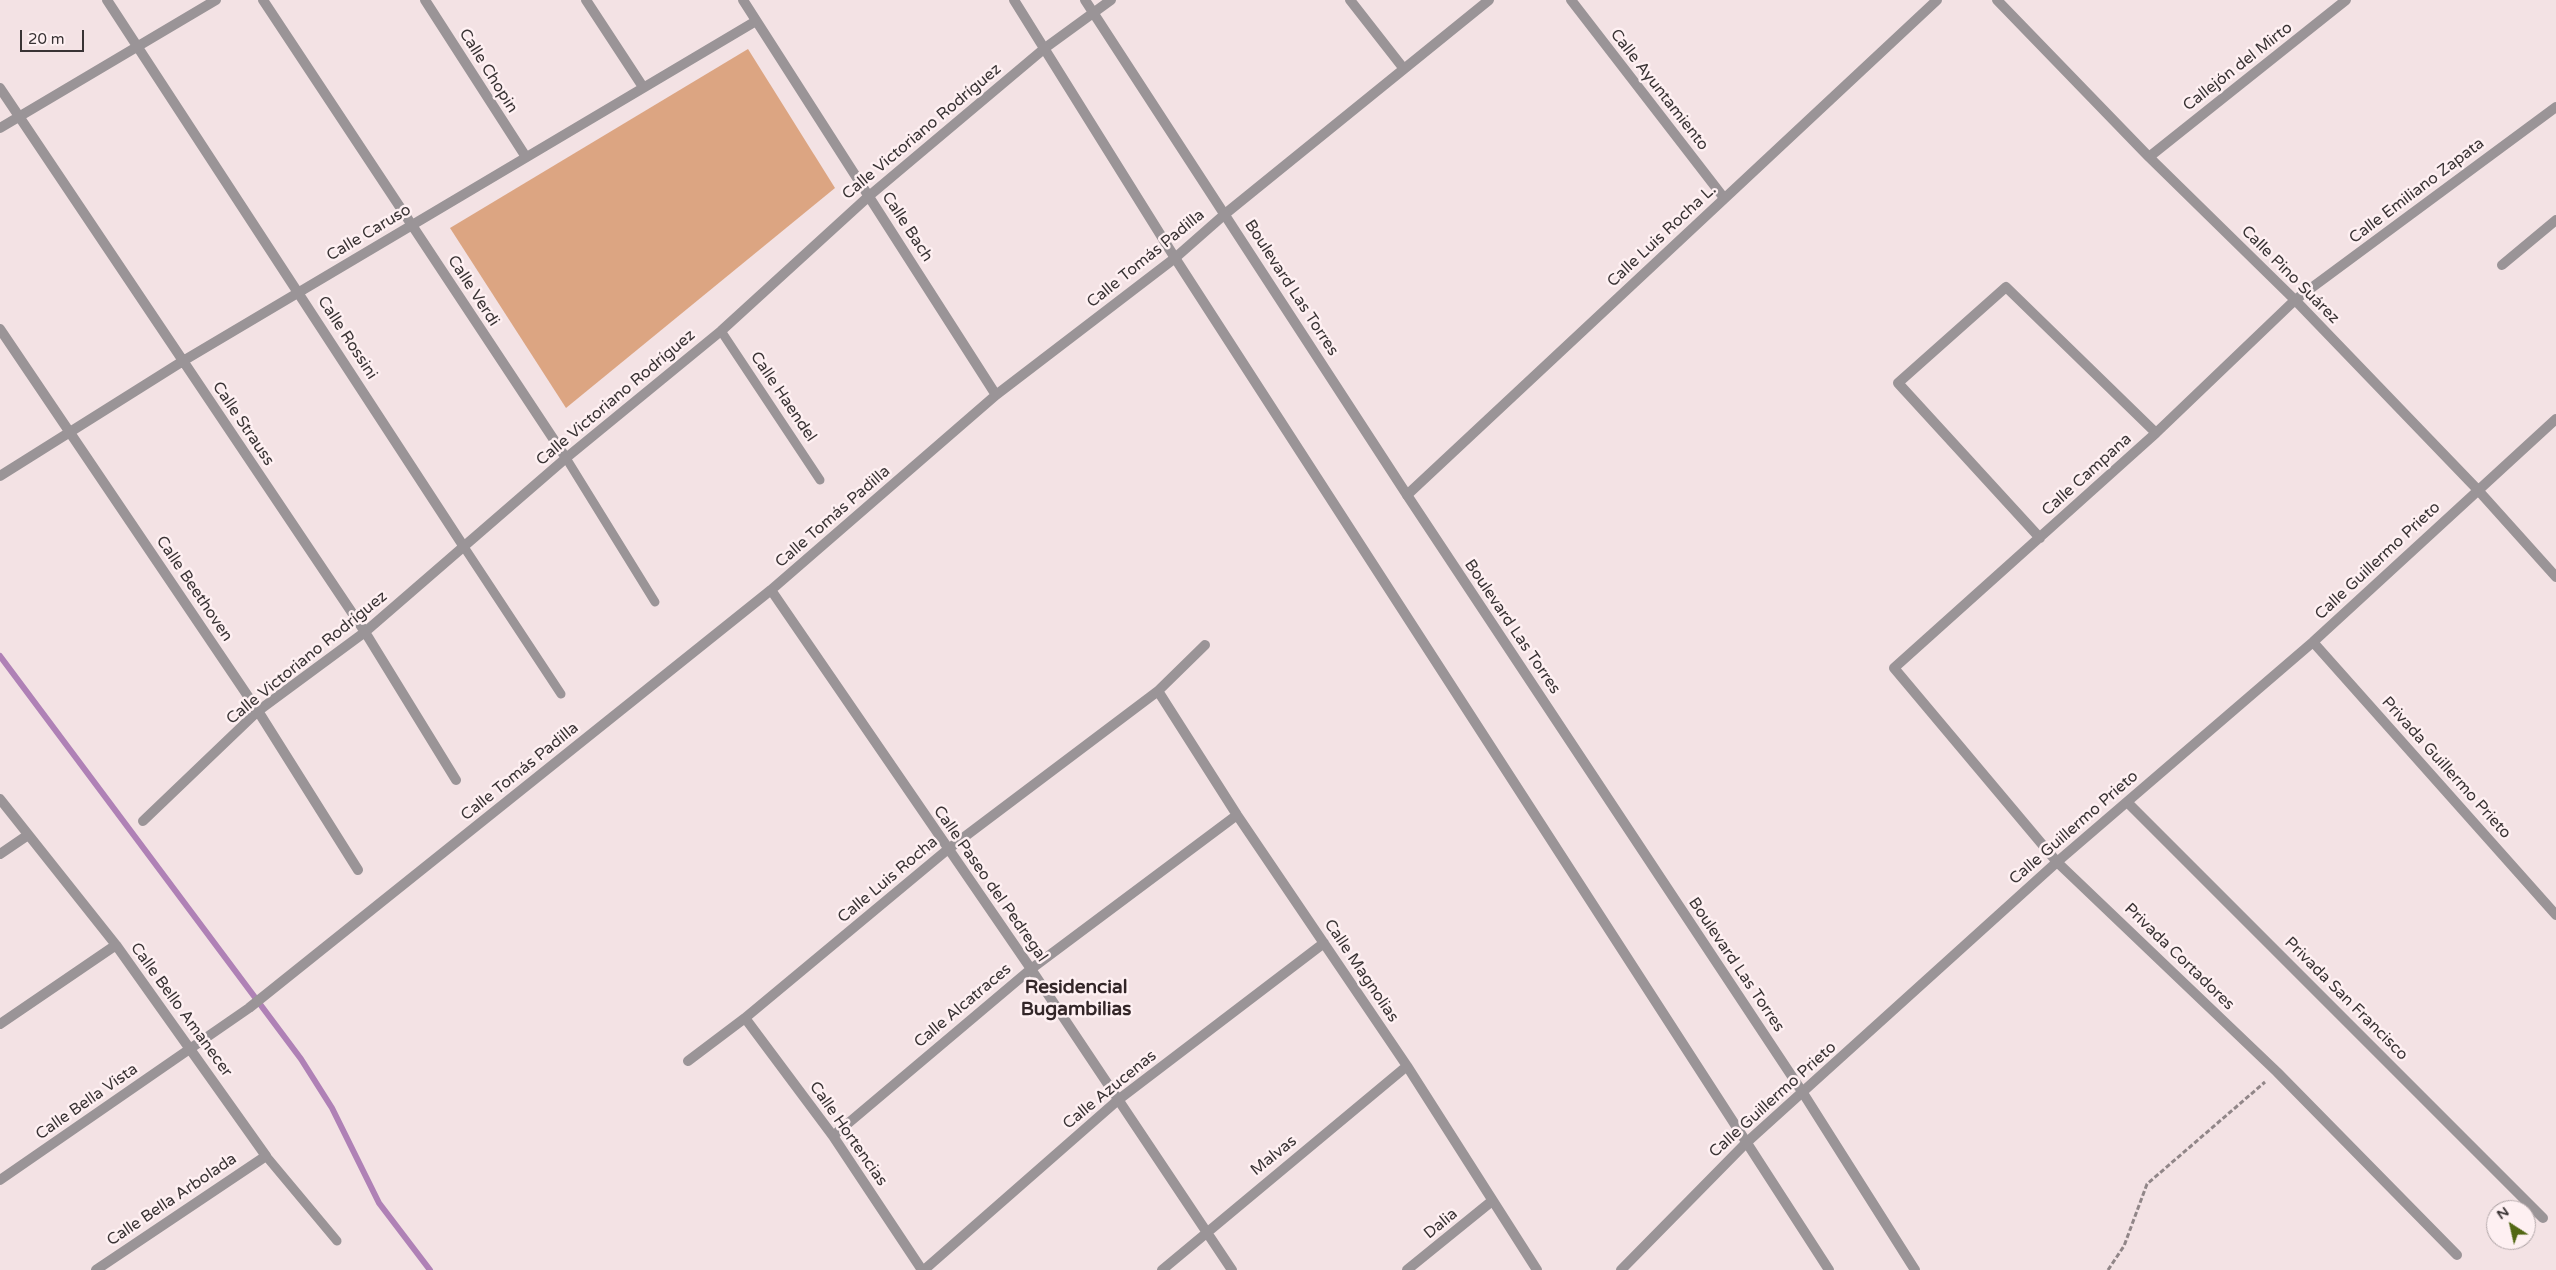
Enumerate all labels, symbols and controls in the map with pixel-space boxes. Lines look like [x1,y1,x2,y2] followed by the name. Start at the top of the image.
[2180,18,2296,116] street label: Callejón del Mirto
[22,20,86,52] scale bar
[454,25,522,117] street label: Calle Chopin
[1606,26,1712,154] street label: Calle Ayuntamiento
[28,30,65,48] text: 20 m
[839,60,1005,204] street label: Calle Victoriano Rodríguez
[2346,134,2488,248] street label: Calle Emiliano Zapata
[1604,181,1720,291] street label: Calle Luis Rocha L.
[877,188,937,266] street label: Calle Bach
[323,200,415,266] street label: Calle Caruso
[1083,206,1209,312] street label: Calle Tomás Padilla
[1240,216,1342,360] street label: Boulevard Las Torres
[2237,222,2343,328] street label: Calle Pino Suárez
[443,252,503,330] street label: Calle Verdi
[313,293,381,383] street label: Calle Rossini
[533,326,699,470] street label: Calle Victoriano Rodríguez
[746,348,820,446] street label: Calle Haendel
[208,378,278,470] street label: Calle Strauss
[2038,430,2136,520] street label: Calle Campana
[772,462,894,572] street label: Calle Tomás Padilla
[2311,498,2445,624] street label: Calle Guillermo Prieto
[152,533,236,645] street label: Calle Beethoven
[1460,556,1564,698] street label: Boulevard Las Torres
[223,587,391,729] street label: Calle Victoriano Rodríguez
[2377,693,2515,843] street label: Privada Guillermo Prieto
[457,719,583,825] street label: Calle Tomás Padilla
[2006,767,2142,889] street label: Calle Guillermo Prieto
[929,802,1051,966] street label: Calle Paseo del Pedregal
[834,833,942,927] street label: Calle Luis Rocha
[1684,894,1788,1036] street label: Boulevard Las Torres
[2120,900,2238,1014] street label: Privada Cortadores
[1320,916,1402,1026] street label: Calle Magnolias
[2280,933,2412,1065] street label: Privada San Francisco
[126,939,236,1081] street label: Calle Bello Amanecer
[911,960,1015,1052] street label: Calle Alcatraces
[1021,977,1131,1021] district label: Residencial Bugambilias
[1705,1038,1841,1162] street label: Calle Guillermo Prieto
[1059,1046,1161,1134] street label: Calle Azucenas
[32,1060,142,1144] street label: Calle Bella Vista
[805,1078,891,1190] street label: Calle Hortencias
[1247,1132,1301,1180] street label: Malvas
[103,1149,241,1251] street label: Calle Bella Arbolada
[2486,1200,2536,1250] north arrow
[2493,1203,2512,1223] text: N
[1420,1205,1462,1243] street label: Dalia

